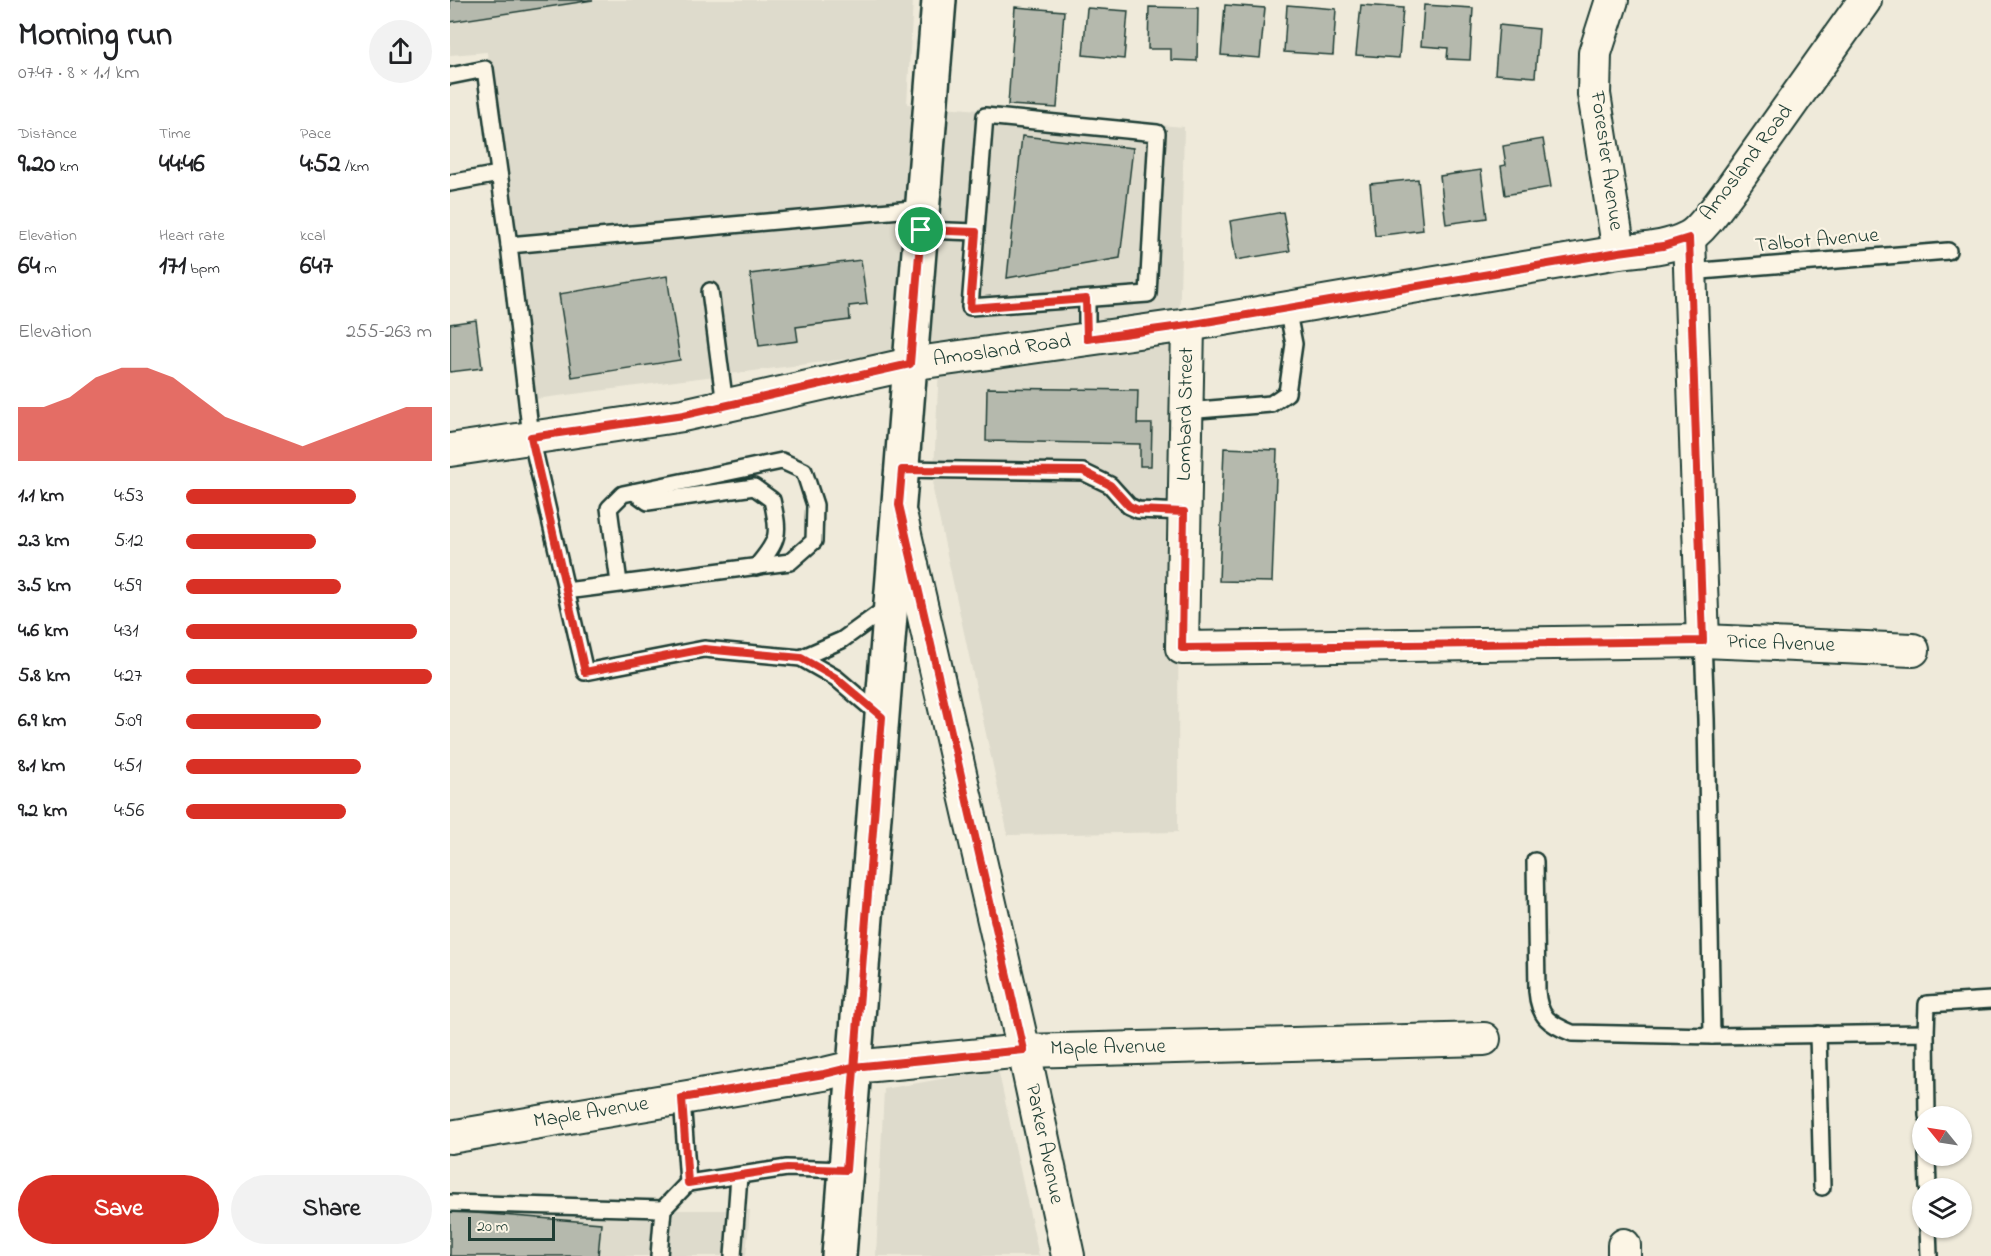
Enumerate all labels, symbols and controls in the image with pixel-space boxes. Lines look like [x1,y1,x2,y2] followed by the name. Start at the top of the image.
[18,12,172,60] text: Morning run
[369,20,432,83] button: share
[18,59,139,88] text: 07:47 · 8 × 1.1 km
[1581,88,1631,233] street label: Forester Avenue
[1693,98,1801,227] street label: Amosland Road
[18,122,77,146] text: Distance
[159,122,191,146] text: Time
[300,122,331,146] text: Pace
[18,146,55,184] text: 9.20
[159,146,205,184] text: 44:46
[300,146,341,184] text: 4:52
[55,155,79,179] text: km
[341,155,369,179] text: /km
[895,204,946,255] pin
[904,213,937,246] icon: arrive
[1754,221,1881,261] street label: Talbot Avenue
[18,224,77,248] text: Elevation
[159,224,225,248] text: Heart rate
[300,224,325,248] text: kcal
[18,248,40,286] text: 64
[159,248,186,286] text: 171
[300,248,333,286] text: 647
[40,257,57,281] text: m
[186,257,220,281] text: bpm
[18,318,92,347] text: Elevation
[346,318,432,347] text: 255–263 m
[931,326,1073,376] street label: Amosland Road
[1170,347,1202,481] street label: Lombard Street
[18,482,64,511] text: 1.1 km
[114,482,144,511] text: 4:53
[18,527,70,556] text: 2.3 km
[114,527,143,556] text: 5:12
[18,572,71,601] text: 3.5 km
[114,572,141,601] text: 4:59
[18,617,68,646] text: 4.6 km
[114,617,139,646] text: 4:31
[1727,627,1836,661] street label: Price Avenue
[18,662,70,691] text: 5.8 km
[114,662,142,691] text: 4:27
[18,707,66,736] text: 6.9 km
[114,707,142,736] text: 5:09
[18,752,65,781] text: 8.1 km
[114,752,142,781] text: 4:51
[18,797,67,826] text: 9.2 km
[114,797,144,826] text: 4:56
[1050,1032,1167,1064] street label: Maple Avenue
[1017,1081,1071,1207] street label: Parker Avenue
[531,1089,651,1137] street label: Maple Avenue
[1912,1106,1972,1166] north arrow
[1912,1106,1972,1238] map controls
[18,1175,219,1244] button: Save
[231,1175,432,1244] button: Share
[1912,1178,1972,1238] button: layers
[468,1214,555,1242] scale bar
[477,1215,508,1239] text: 20 m

